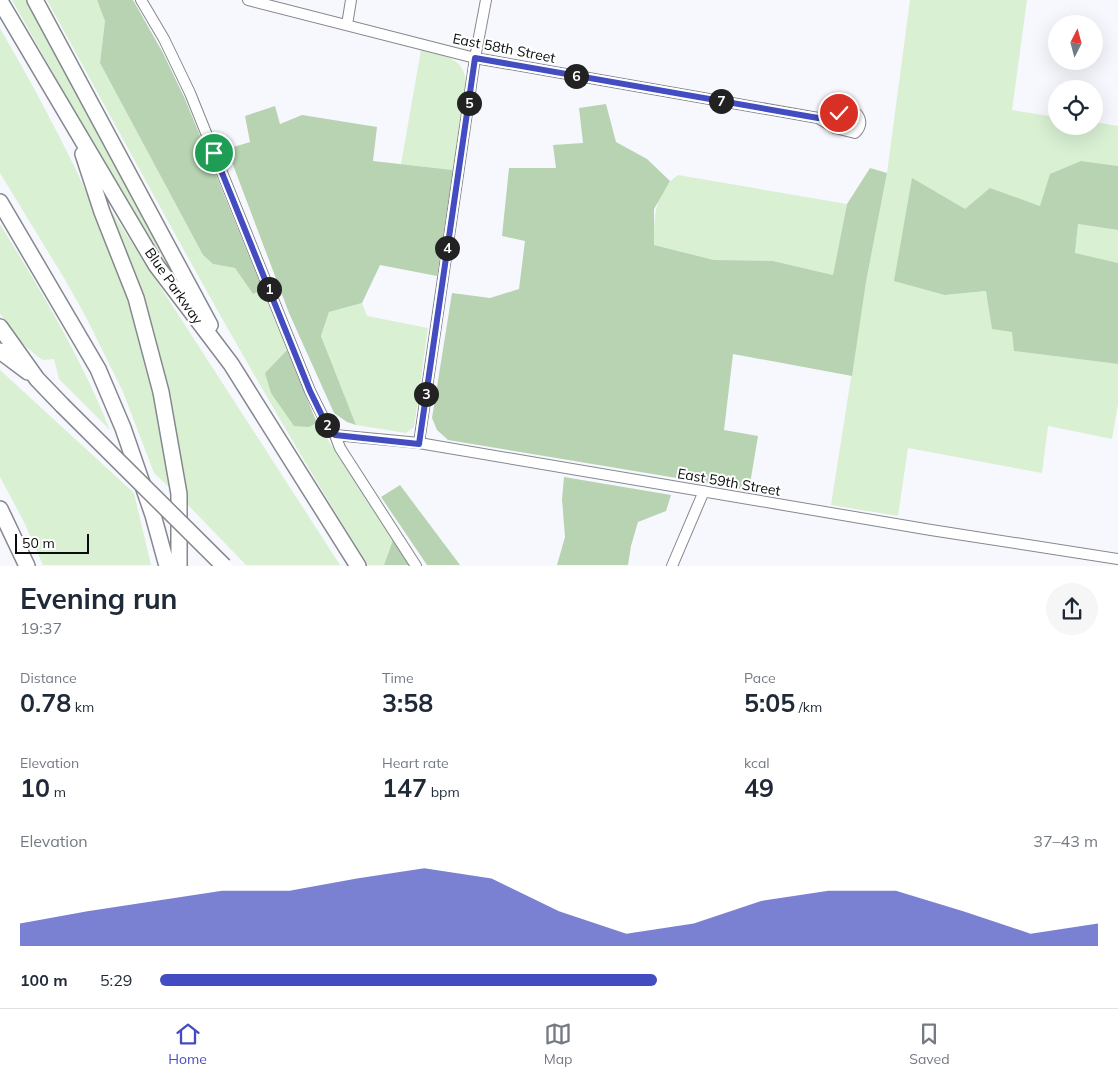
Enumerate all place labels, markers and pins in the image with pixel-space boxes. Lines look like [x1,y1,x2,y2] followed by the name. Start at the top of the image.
[564,64,588,88] pin: 6
[708,88,734,114] pin: 7
[456,90,482,116] pin: 5
[818,92,860,134] pin
[193,132,235,174] pin
[434,236,460,260] pin: 4
[256,276,282,302] pin: 1
[414,382,438,406] pin: 3
[314,412,340,438] pin: 2

